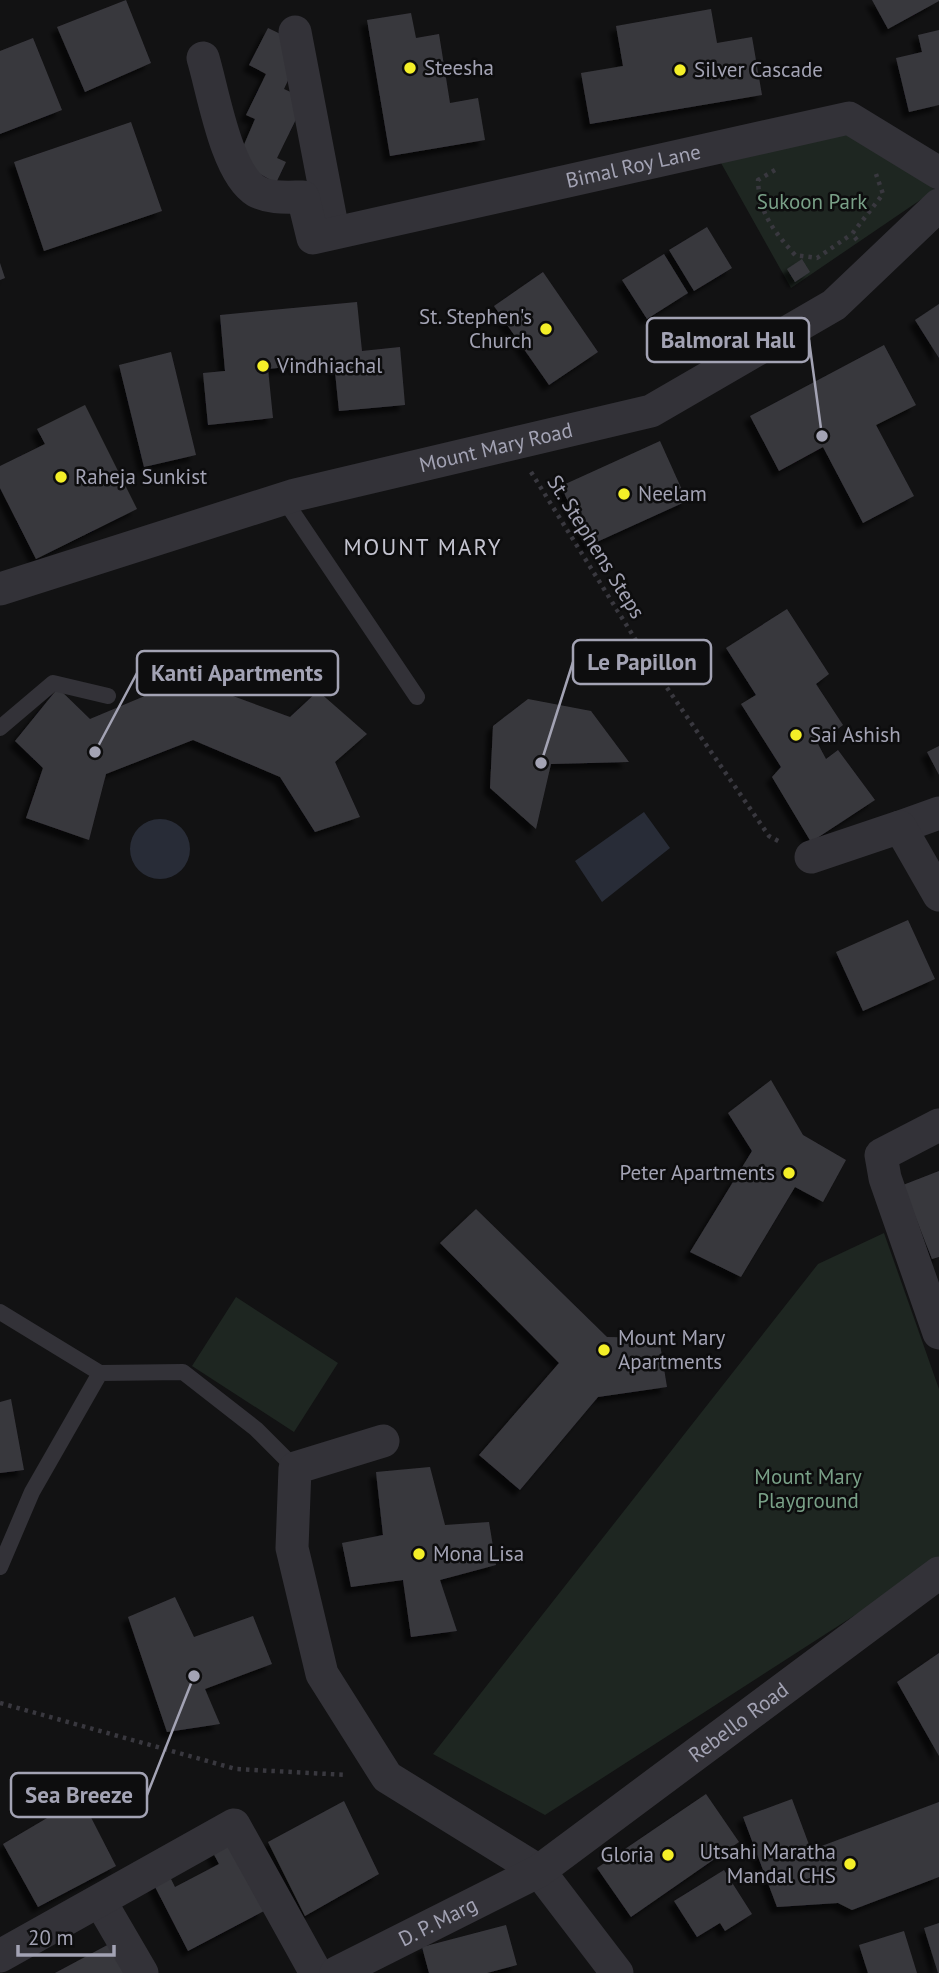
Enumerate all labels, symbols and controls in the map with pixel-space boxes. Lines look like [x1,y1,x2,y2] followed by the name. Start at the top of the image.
[424,54,494,81] place label: Steesha
[694,56,823,83] place label: Silver Cascade
[402,60,418,76] marker: Steesha
[672,62,688,78] marker: Silver Cascade
[563,138,703,194] street label: Bimal Roy Lane
[757,188,867,215] park label: Sukoon Park
[419,303,532,354] place label: St. Stephen's Church
[647,318,809,362] callout: Balmoral Hall
[538,321,554,337] marker: St. Stephen's Church
[661,325,796,354] text: Balmoral Hall
[276,352,382,379] place label: Vindhiachal
[255,358,271,374] marker: Vindhiachal
[416,416,575,478] street label: Mount Mary Road
[75,463,207,490] place label: Raheja Sunkist
[53,469,69,485] marker: Raheja Sunkist
[541,470,651,623] street label: St. Stephens Steps
[638,480,707,507] place label: Neelam
[616,486,632,502] marker: Neelam
[343,532,503,561] district label: MOUNT MARY
[573,640,711,684] callout: Le Papillon
[587,647,697,676] text: Le Papillon
[137,651,338,695] callout: Kanti Apartments
[151,658,323,687] text: Kanti Apartments
[810,721,901,748] place label: Sai Ashish
[788,727,804,743] marker: Sai Ashish
[620,1159,775,1186] place label: Peter Apartments
[781,1165,797,1181] marker: Peter Apartments
[618,1324,726,1375] place label: Mount Mary Apartments
[596,1342,612,1358] marker: Mount Mary Apartments
[754,1463,862,1514] park label: Mount Mary Playground
[433,1540,524,1567] place label: Mona Lisa
[411,1546,427,1562] marker: Mona Lisa
[683,1676,794,1768] street label: Rebello Road
[11,1773,147,1817] callout: Sea Breeze
[25,1780,133,1809] text: Sea Breeze
[700,1838,836,1889] place label: Utsahi Maratha Mandal CHS
[601,1841,654,1868] place label: Gloria
[660,1847,676,1863] marker: Gloria
[842,1856,858,1872] marker: Utsahi Maratha Mandal CHS
[394,1890,481,1952] street label: D. P. Marg
[18,1913,114,1957] scale bar
[28,1924,74,1951] text: 20 m

